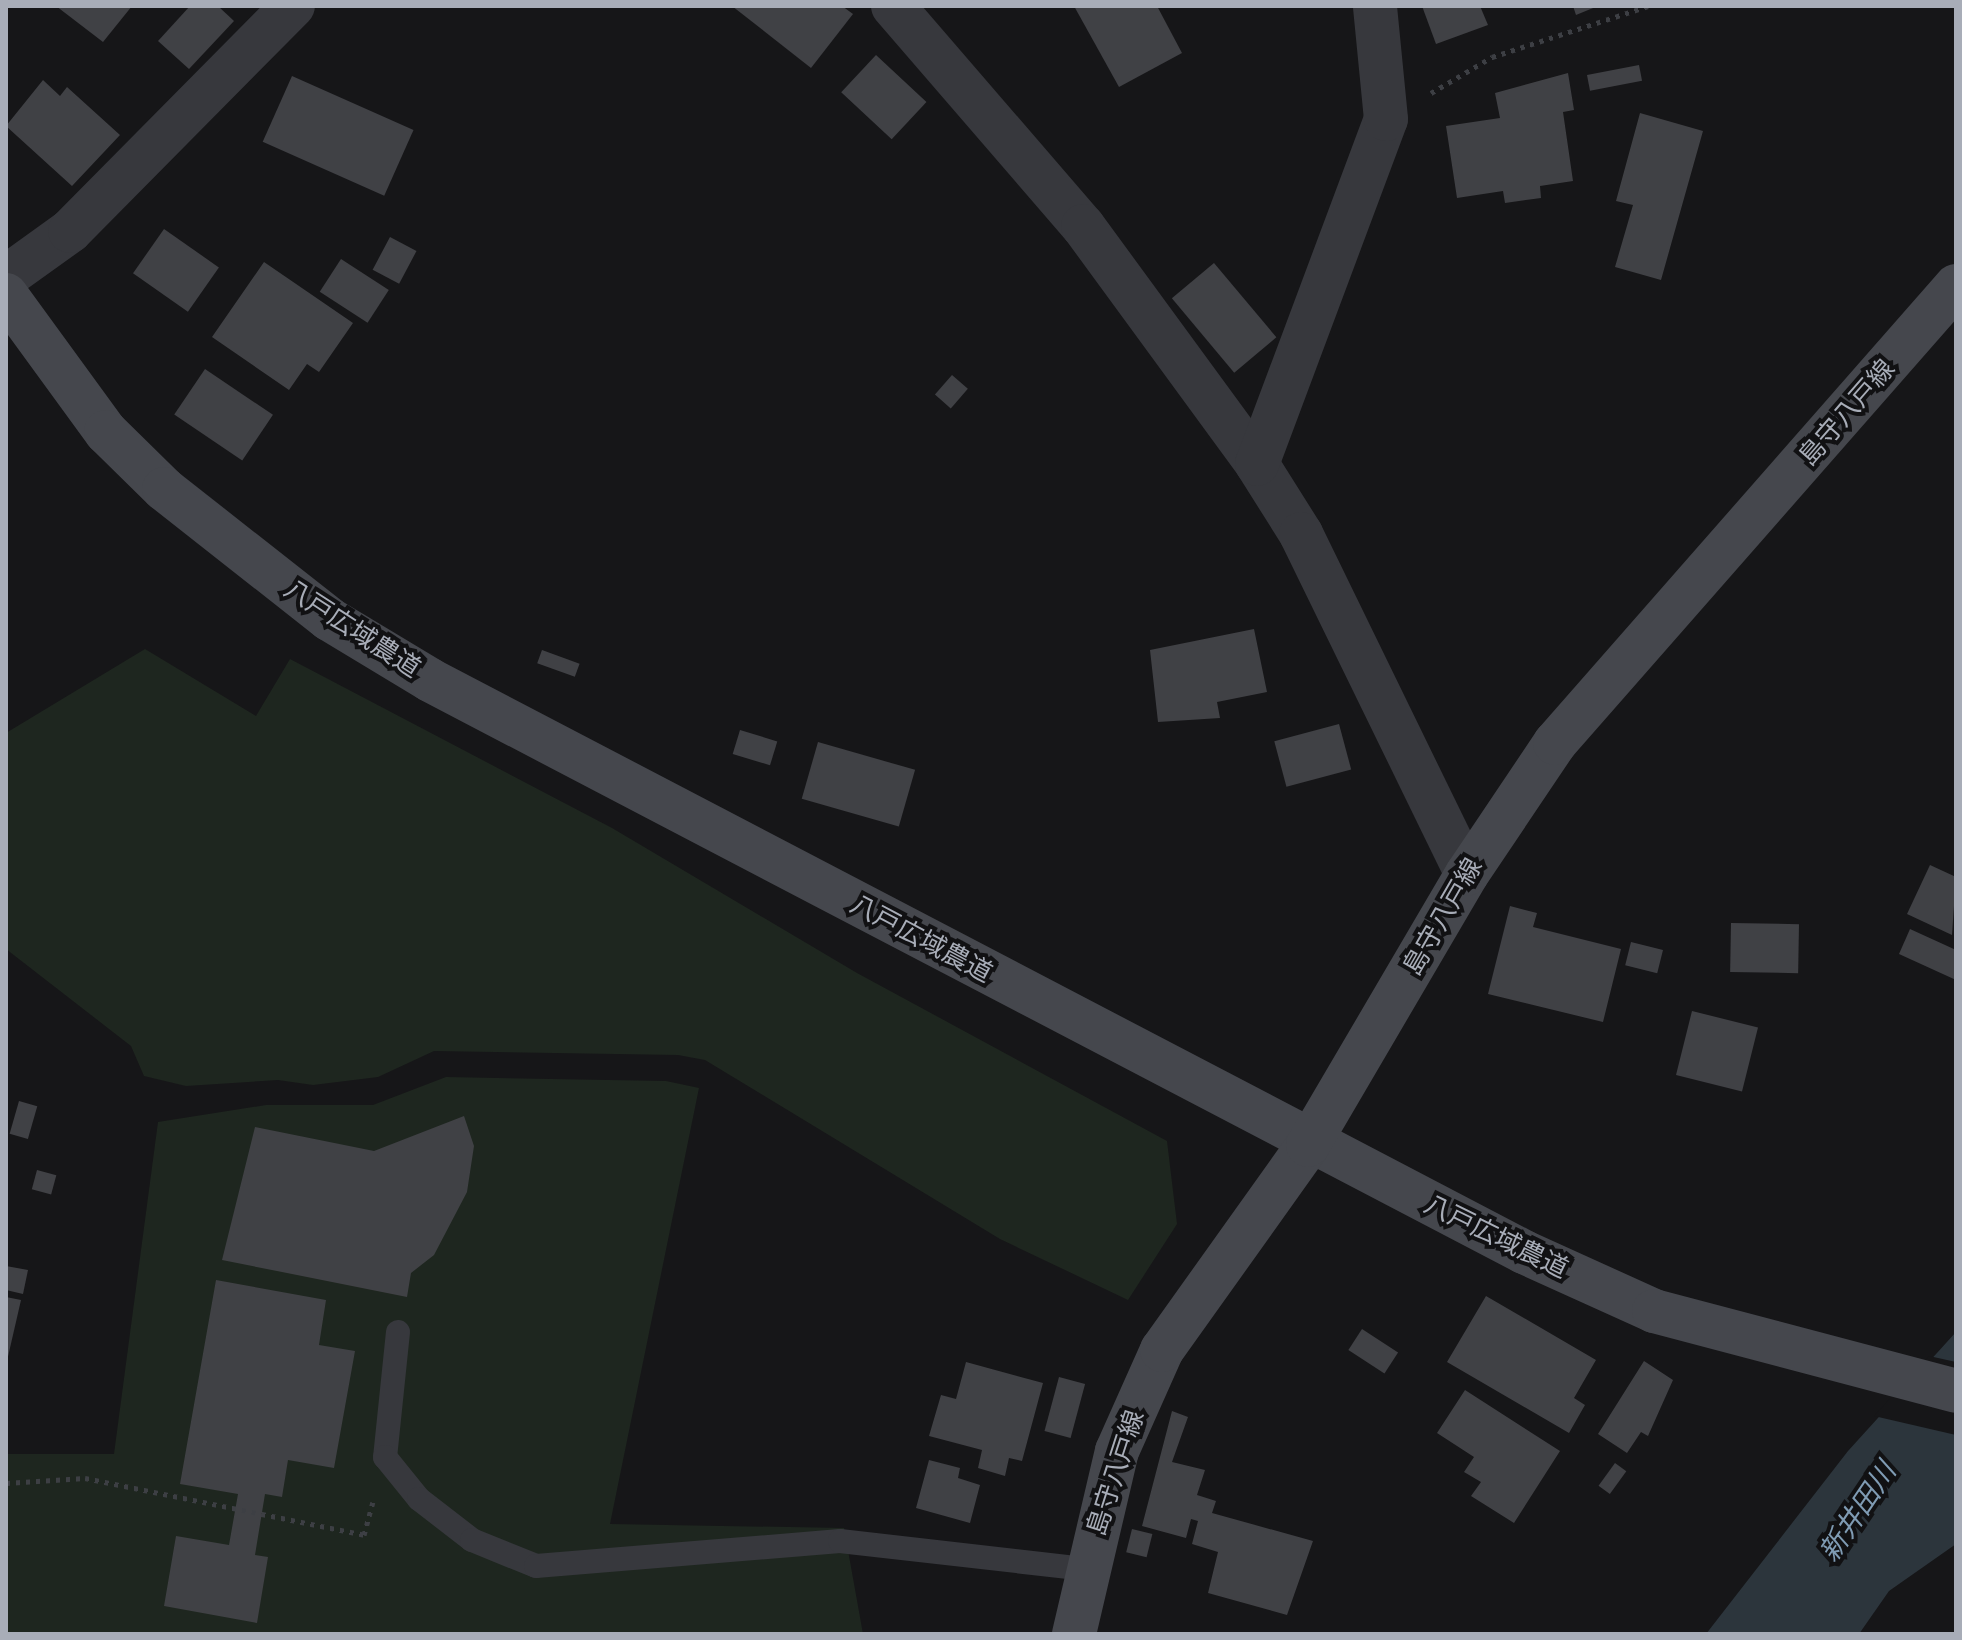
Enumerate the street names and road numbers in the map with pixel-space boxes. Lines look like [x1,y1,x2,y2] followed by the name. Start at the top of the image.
[1793,354,1901,472] street label: 島守八戸線
[278,573,426,685] street label: 八戸広域農道
[1397,853,1489,981] street label: 島守八戸線
[845,889,997,989] street label: 八戸広域農道
[1419,1189,1573,1285] street label: 八戸広域農道
[1081,1406,1151,1540] street label: 島守八戸線

